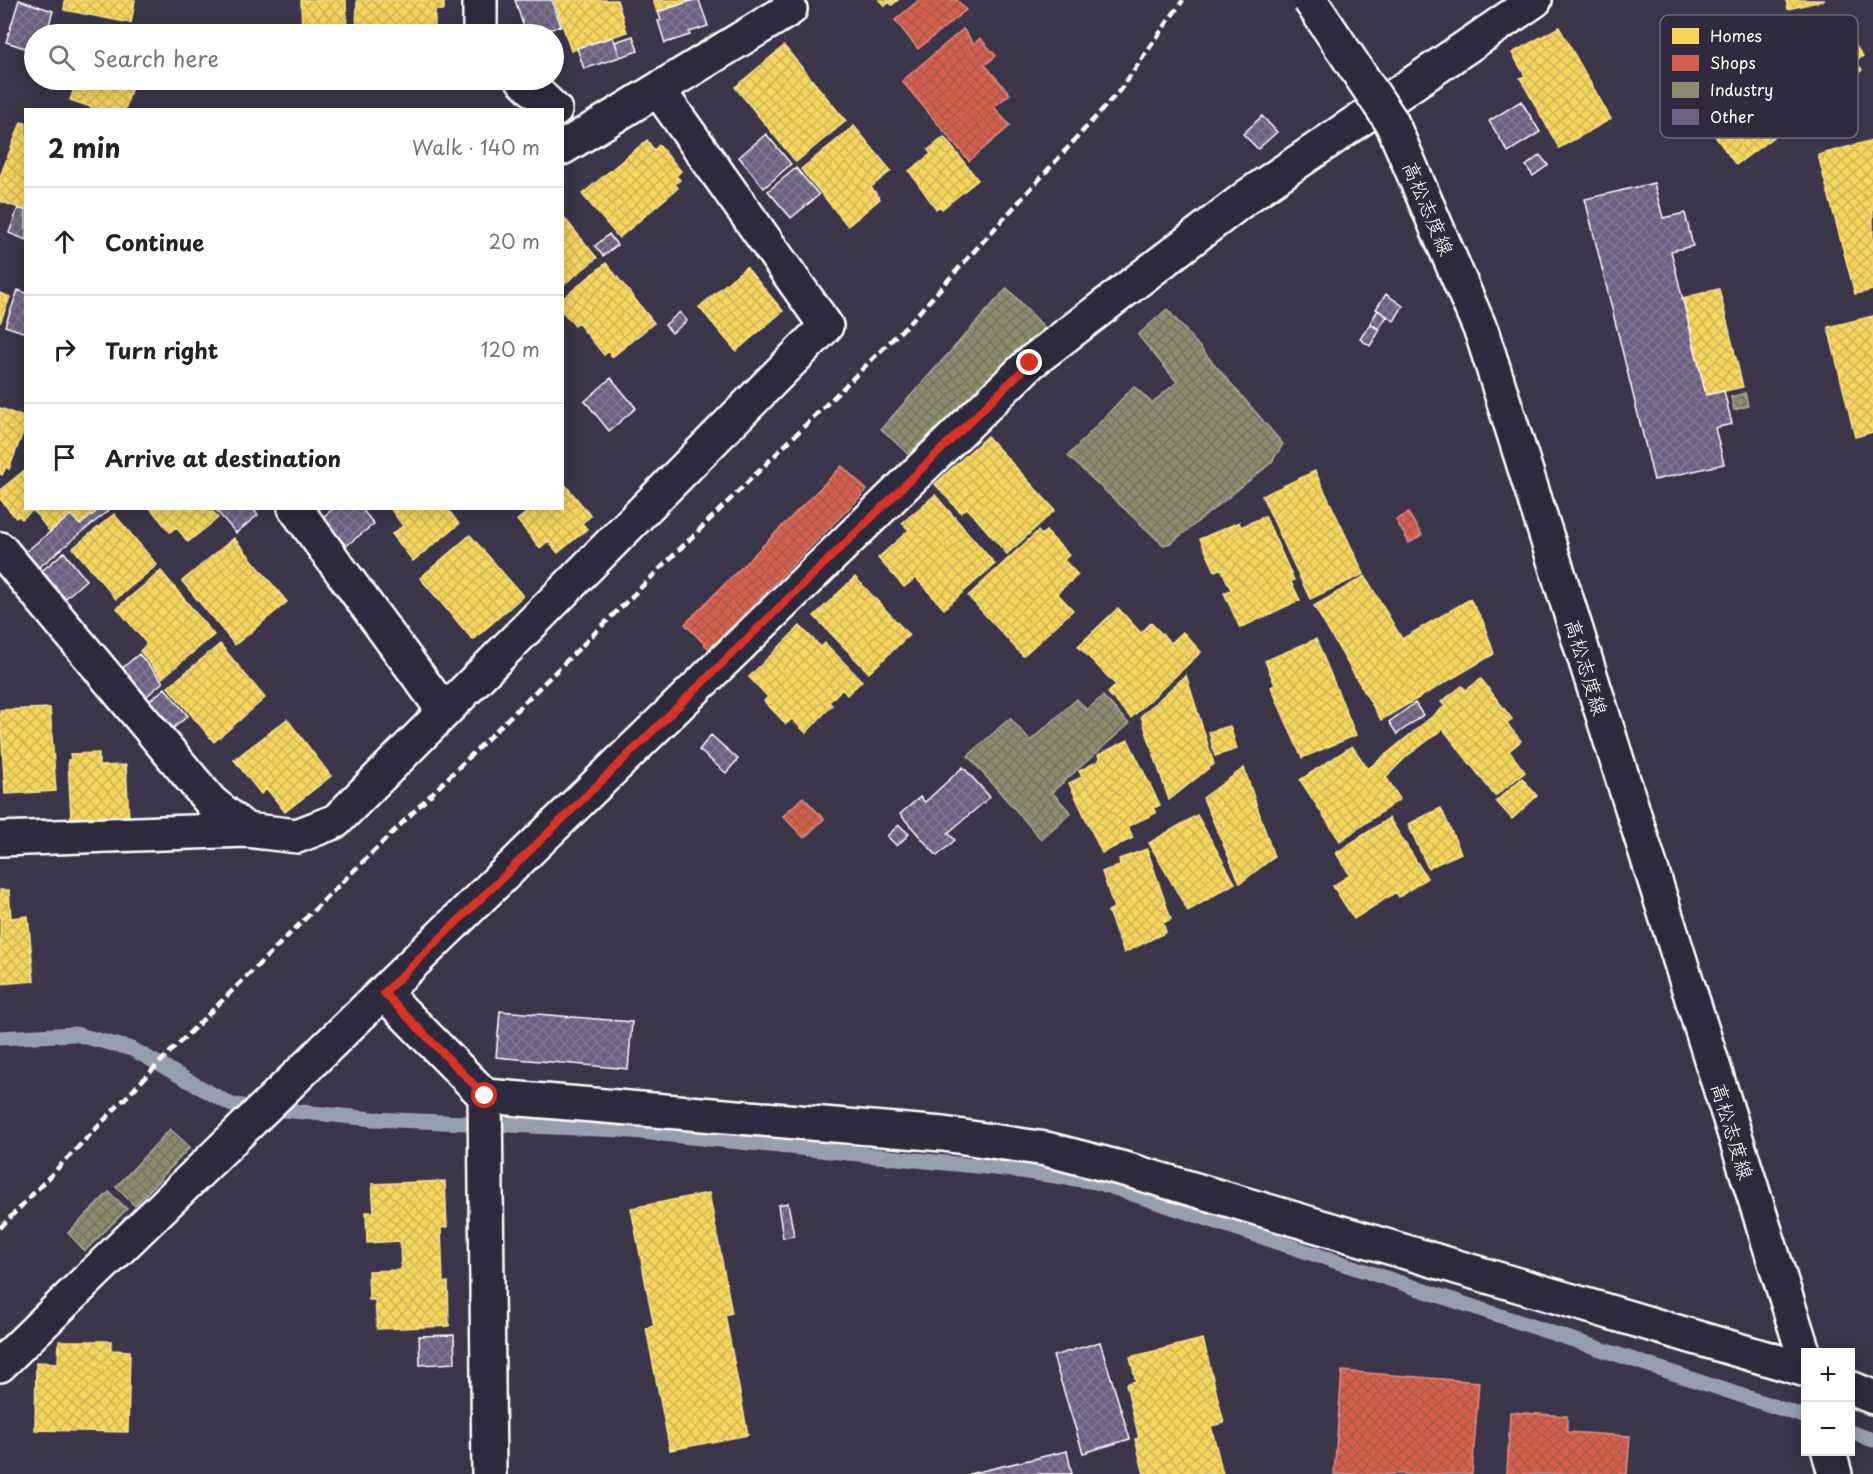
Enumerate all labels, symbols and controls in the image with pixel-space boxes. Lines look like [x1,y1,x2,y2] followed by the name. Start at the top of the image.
[1660,15,1858,138] legend
[1710,23,1762,47] text: Homes
[24,24,564,90] search box
[45,41,78,74] icon: search
[93,41,219,74] text: Search here
[1710,50,1756,74] text: Shops
[1710,77,1773,101] text: Industry
[1710,104,1754,128] text: Other
[48,128,121,167] text: 2 min
[412,132,540,162] text: Walk · 140 m
[1396,156,1462,260] street label: 高松志度線
[48,225,81,258] icon: ahead
[105,225,204,258] text: Continue
[488,226,540,256] text: 20 m
[48,333,81,366] icon: right
[105,333,218,366] text: Turn right
[481,334,540,364] text: 120 m
[1016,349,1042,375] route end
[48,441,81,474] icon: arrive
[105,441,341,474] text: Arrive at destination
[1558,615,1616,719] street label: 高松志度線
[1704,1079,1762,1183] street label: 高松志度線
[471,1082,497,1108] route start
[1801,1348,1855,1456] map controls
[1801,1348,1855,1402] button: +
[1801,1402,1855,1456] button: −

